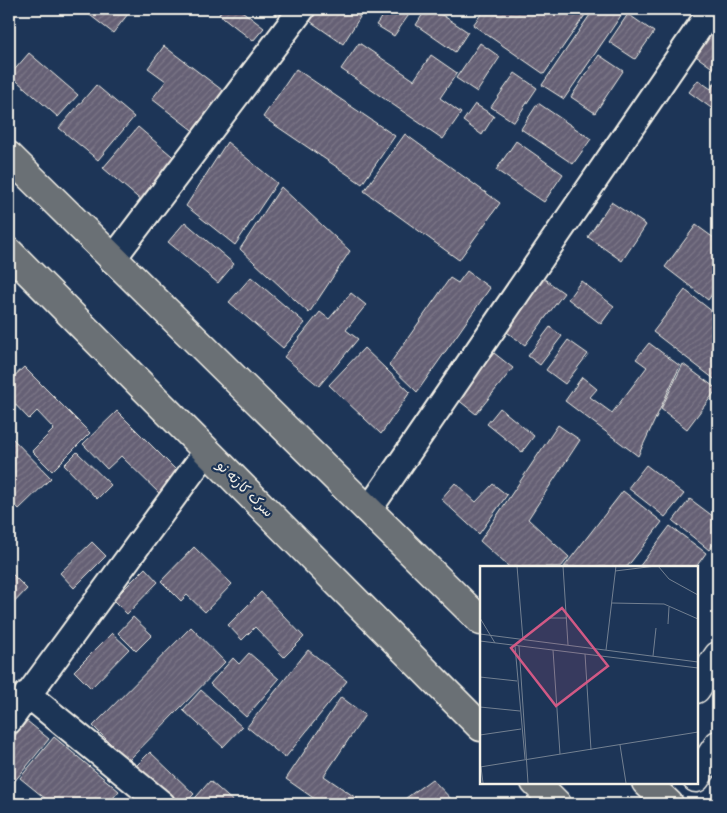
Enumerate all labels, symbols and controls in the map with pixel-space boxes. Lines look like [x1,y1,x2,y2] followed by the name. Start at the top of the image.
[213,457,277,521] street label: سرک کارته نو
[480,566,697,783] inset map

